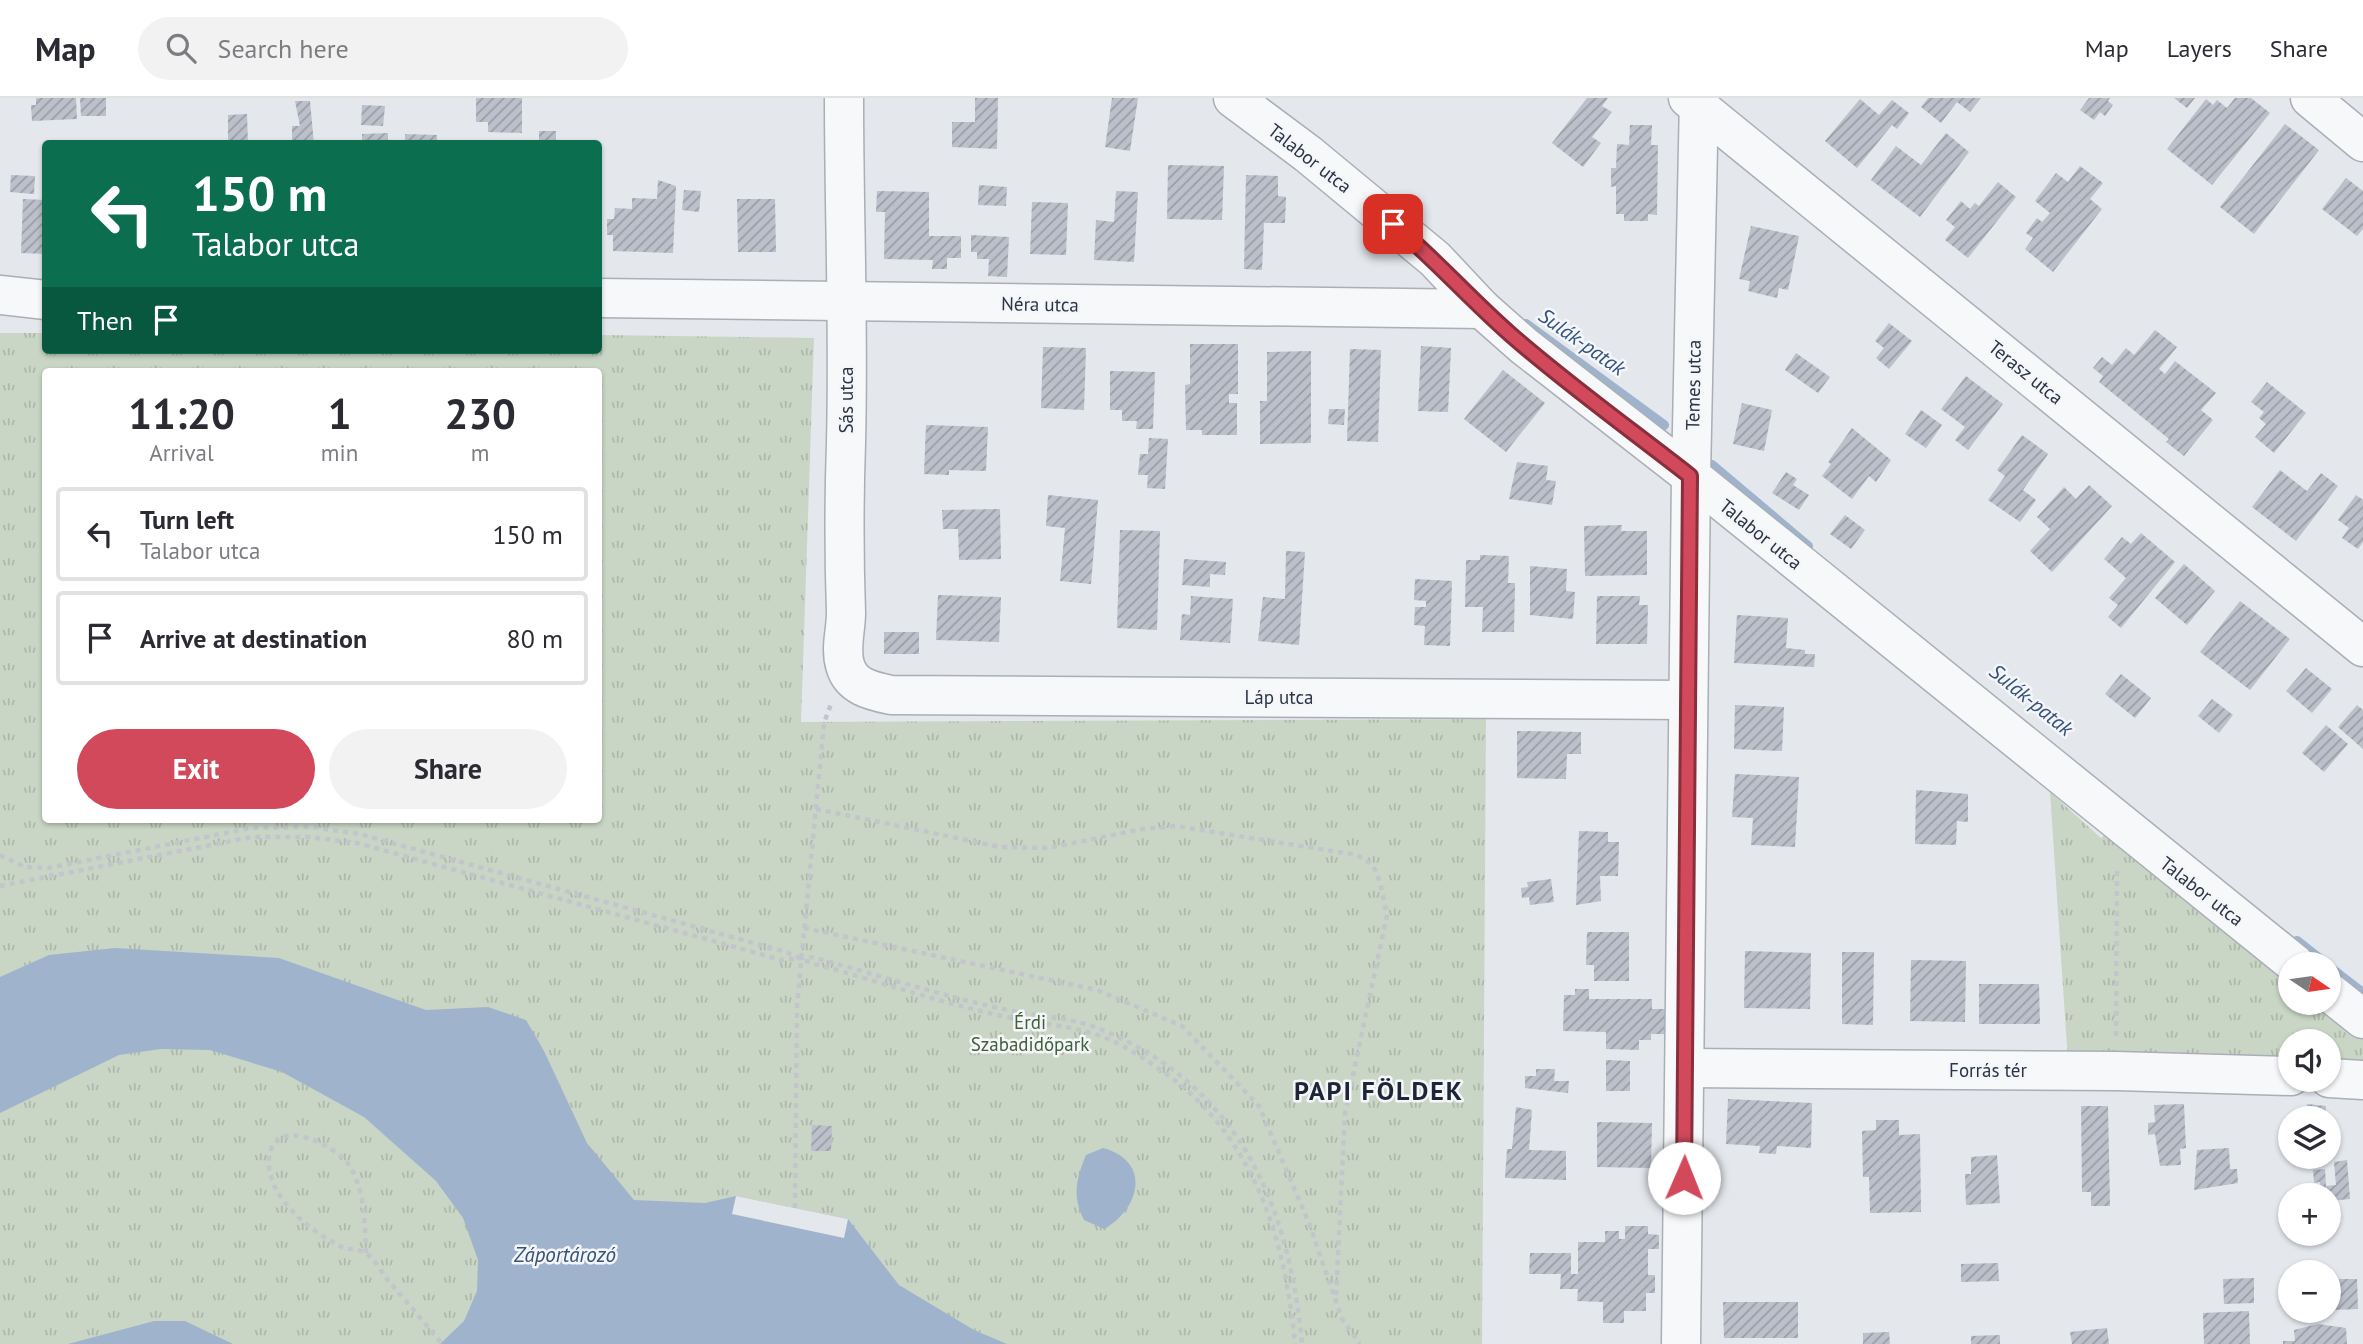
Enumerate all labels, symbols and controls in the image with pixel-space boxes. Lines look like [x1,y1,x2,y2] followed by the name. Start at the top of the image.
[138,17,628,80] search box
[35,27,96,70] text: Map
[162,29,200,67] icon: search
[218,32,349,65] text: Search here
[2085,33,2129,64] text: Map
[2167,33,2232,64] text: Layers
[2270,33,2328,64] text: Share
[1263,118,1357,198] street label: Talabor utca
[192,161,327,225] text: 150 m
[77,168,168,259] icon: left
[1363,194,1423,254] pin
[1374,205,1412,243] icon: arrive
[192,223,359,265] text: Talabor utca
[1001,291,1079,317] street label: Néra utca
[147,301,185,339] icon: arrive
[1533,302,1632,382] water label: Sulák-patak
[77,304,133,337] text: Then
[1984,335,2068,409] street label: Terasz utca
[1680,340,1706,430] street label: Temes utca
[834,366,858,434] street label: Sás utca
[128,386,235,441] text: 11:20
[328,386,351,441] text: 1
[444,386,516,441] text: 230
[149,438,214,467] text: Arrival
[321,438,358,467] text: min
[471,438,489,467] text: m
[1715,493,1807,575] street label: Talabor utca
[140,503,234,536] text: Turn left
[81,515,119,553] icon: left
[492,518,563,551] text: 150 m
[140,536,260,565] text: Talabor utca
[81,619,119,657] icon: arrive
[140,622,367,655] text: Arrive at destination
[507,622,563,655] text: 80 m
[1984,658,2080,743] water label: Sulák-patak
[1244,685,1314,709] street label: Láp utca
[77,729,315,809] button: Exit
[329,729,567,809] button: Share
[2155,851,2249,931] street label: Talabor utca
[2278,952,2342,1015] north arrow
[2278,952,2341,1323] map controls
[971,1010,1089,1056] park label: Érdi Szabadidőpark
[2278,1029,2341,1092] button: sound
[1949,1058,2027,1082] street label: Forrás tér
[1294,1074,1464,1107] district label: PAPI FÖLDEK
[2278,1106,2341,1169] button: layers
[1647,1141,1721,1215] position arrow
[2278,1183,2341,1246] button: +
[513,1241,616,1268] water label: Záportározó
[2278,1260,2341,1323] button: −

